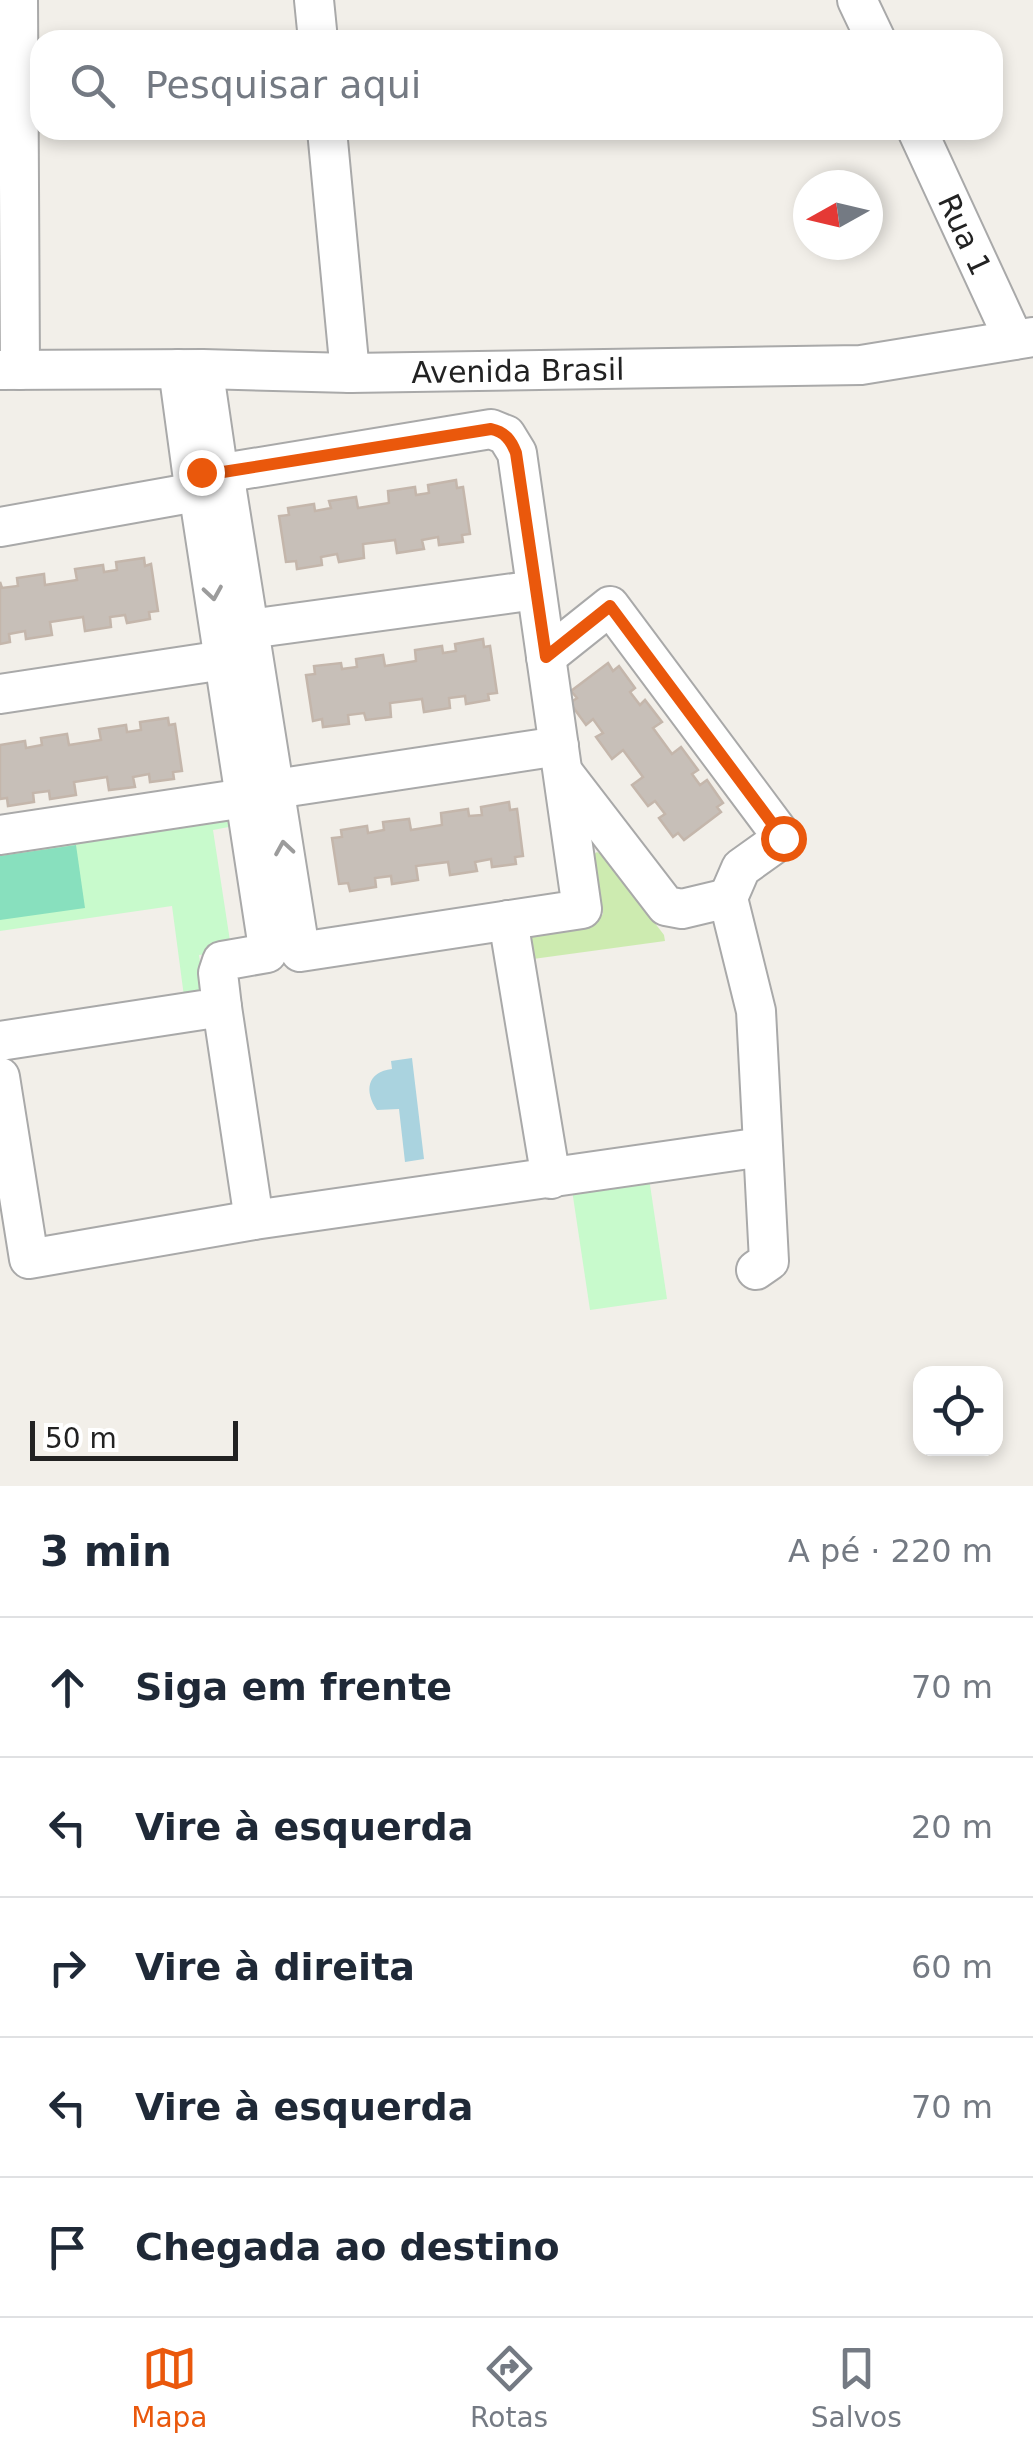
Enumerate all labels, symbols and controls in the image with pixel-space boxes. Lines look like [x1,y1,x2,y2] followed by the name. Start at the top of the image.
[30,30,1003,140] search box
[65,58,120,113] icon: search
[145,63,421,107] text: Pesquisar aqui
[793,170,883,260] north arrow
[931,188,999,281] street label: Rua 1
[411,351,625,390] street label: Avenida Brasil
[179,450,225,496] route end
[202,585,223,602] one-way arrow
[761,816,807,862] route start
[274,839,295,856] one-way arrow
[913,1366,1003,1456] map controls
[913,1366,1003,1456] button: locate
[30,1416,238,1460] scale bar
[45,1422,117,1455] text: 50 m
[40,1527,172,1576] text: 3 min
[788,1532,993,1570] text: A pé · 220 m
[40,1660,95,1715] icon: ahead
[135,1665,452,1709] text: Siga em frente
[911,1668,993,1706] text: 70 m
[40,1800,95,1855] icon: left
[135,1805,473,1849] text: Vire à esquerda
[911,1808,993,1846] text: 20 m
[40,1940,95,1995] icon: right
[135,1945,415,1989] text: Vire à direita
[911,1948,993,1986] text: 60 m
[40,2080,95,2135] icon: left
[135,2085,473,2129] text: Vire à esquerda
[911,2088,993,2126] text: 70 m
[40,2220,95,2275] icon: arrive
[135,2225,560,2269] text: Chegada ao destino
[131,2341,208,2434] tab: Mapa
[470,2341,548,2434] tab: Rotas
[811,2341,902,2434] tab: Salvos

